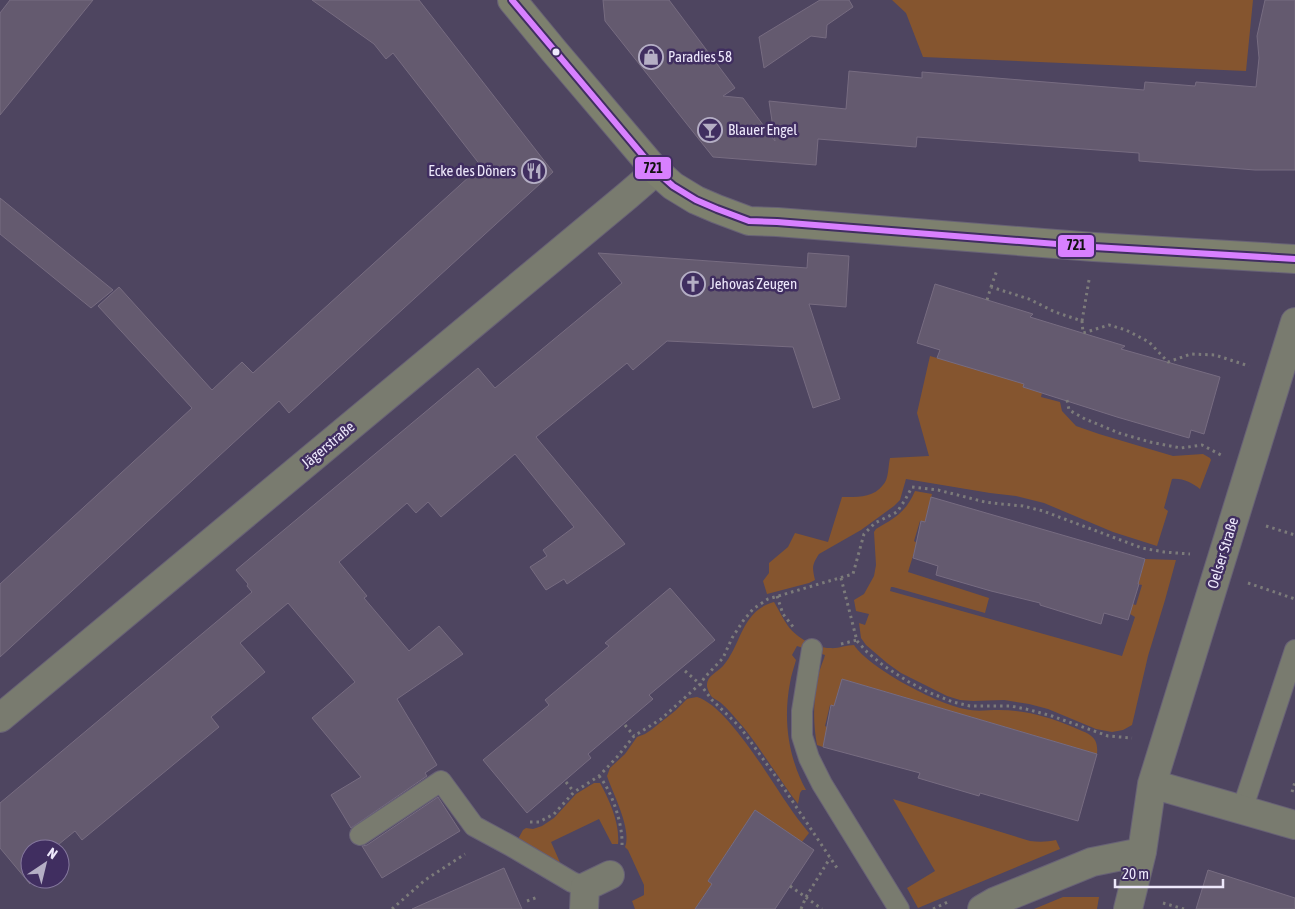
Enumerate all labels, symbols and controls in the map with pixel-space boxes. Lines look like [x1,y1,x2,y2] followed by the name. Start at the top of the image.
[638,44,664,70] shop icon: Paradies 58
[551,47,561,57] unlabelled marker
[668,48,732,65] place label: Paradies 58
[697,117,723,143] bar icon: Blauer Engel
[728,121,797,138] place label: Blauer Engel
[634,156,672,180] line badge: 721
[521,158,547,184] restaurant icon: Ecke des Döners
[643,160,663,176] text: 721
[428,162,516,179] place label: Ecke des Döners
[1057,234,1095,258] line badge: 721
[1066,237,1086,253] text: 721
[680,271,706,297] church icon: Jehovas Zeugen
[710,275,797,292] place label: Jehovas Zeugen
[298,418,358,472] street label: Jägerstraße
[1204,515,1241,591] street label: Oelser Straße
[20,839,70,889] north arrow
[44,844,60,862] text: N
[1115,856,1222,888] scale bar
[1122,865,1149,882] text: 20 m

